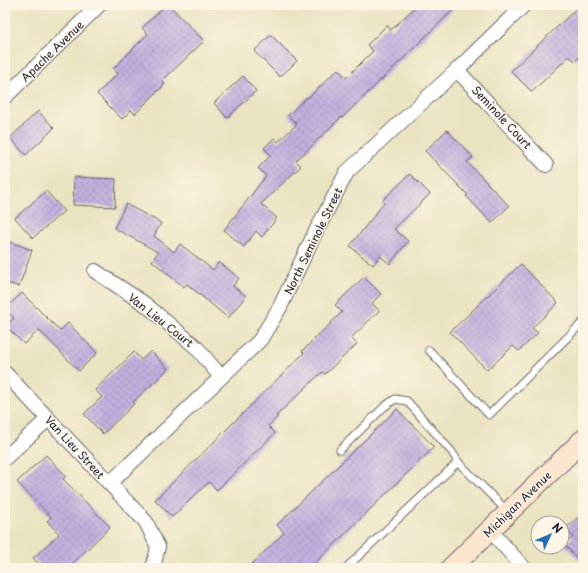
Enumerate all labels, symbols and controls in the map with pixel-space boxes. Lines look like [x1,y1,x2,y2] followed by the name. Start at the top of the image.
[17,17,87,85] street label: Apache Avenue
[468,82,536,153] street label: Seminole Court
[280,184,347,297] street label: North Seminole Street
[125,289,198,351] street label: Van Lieu Court
[41,412,109,482] street label: Van Lieu Street
[479,467,555,541] street label: Michigan Avenue
[530,515,570,555] north arrow
[548,519,567,537] text: N

